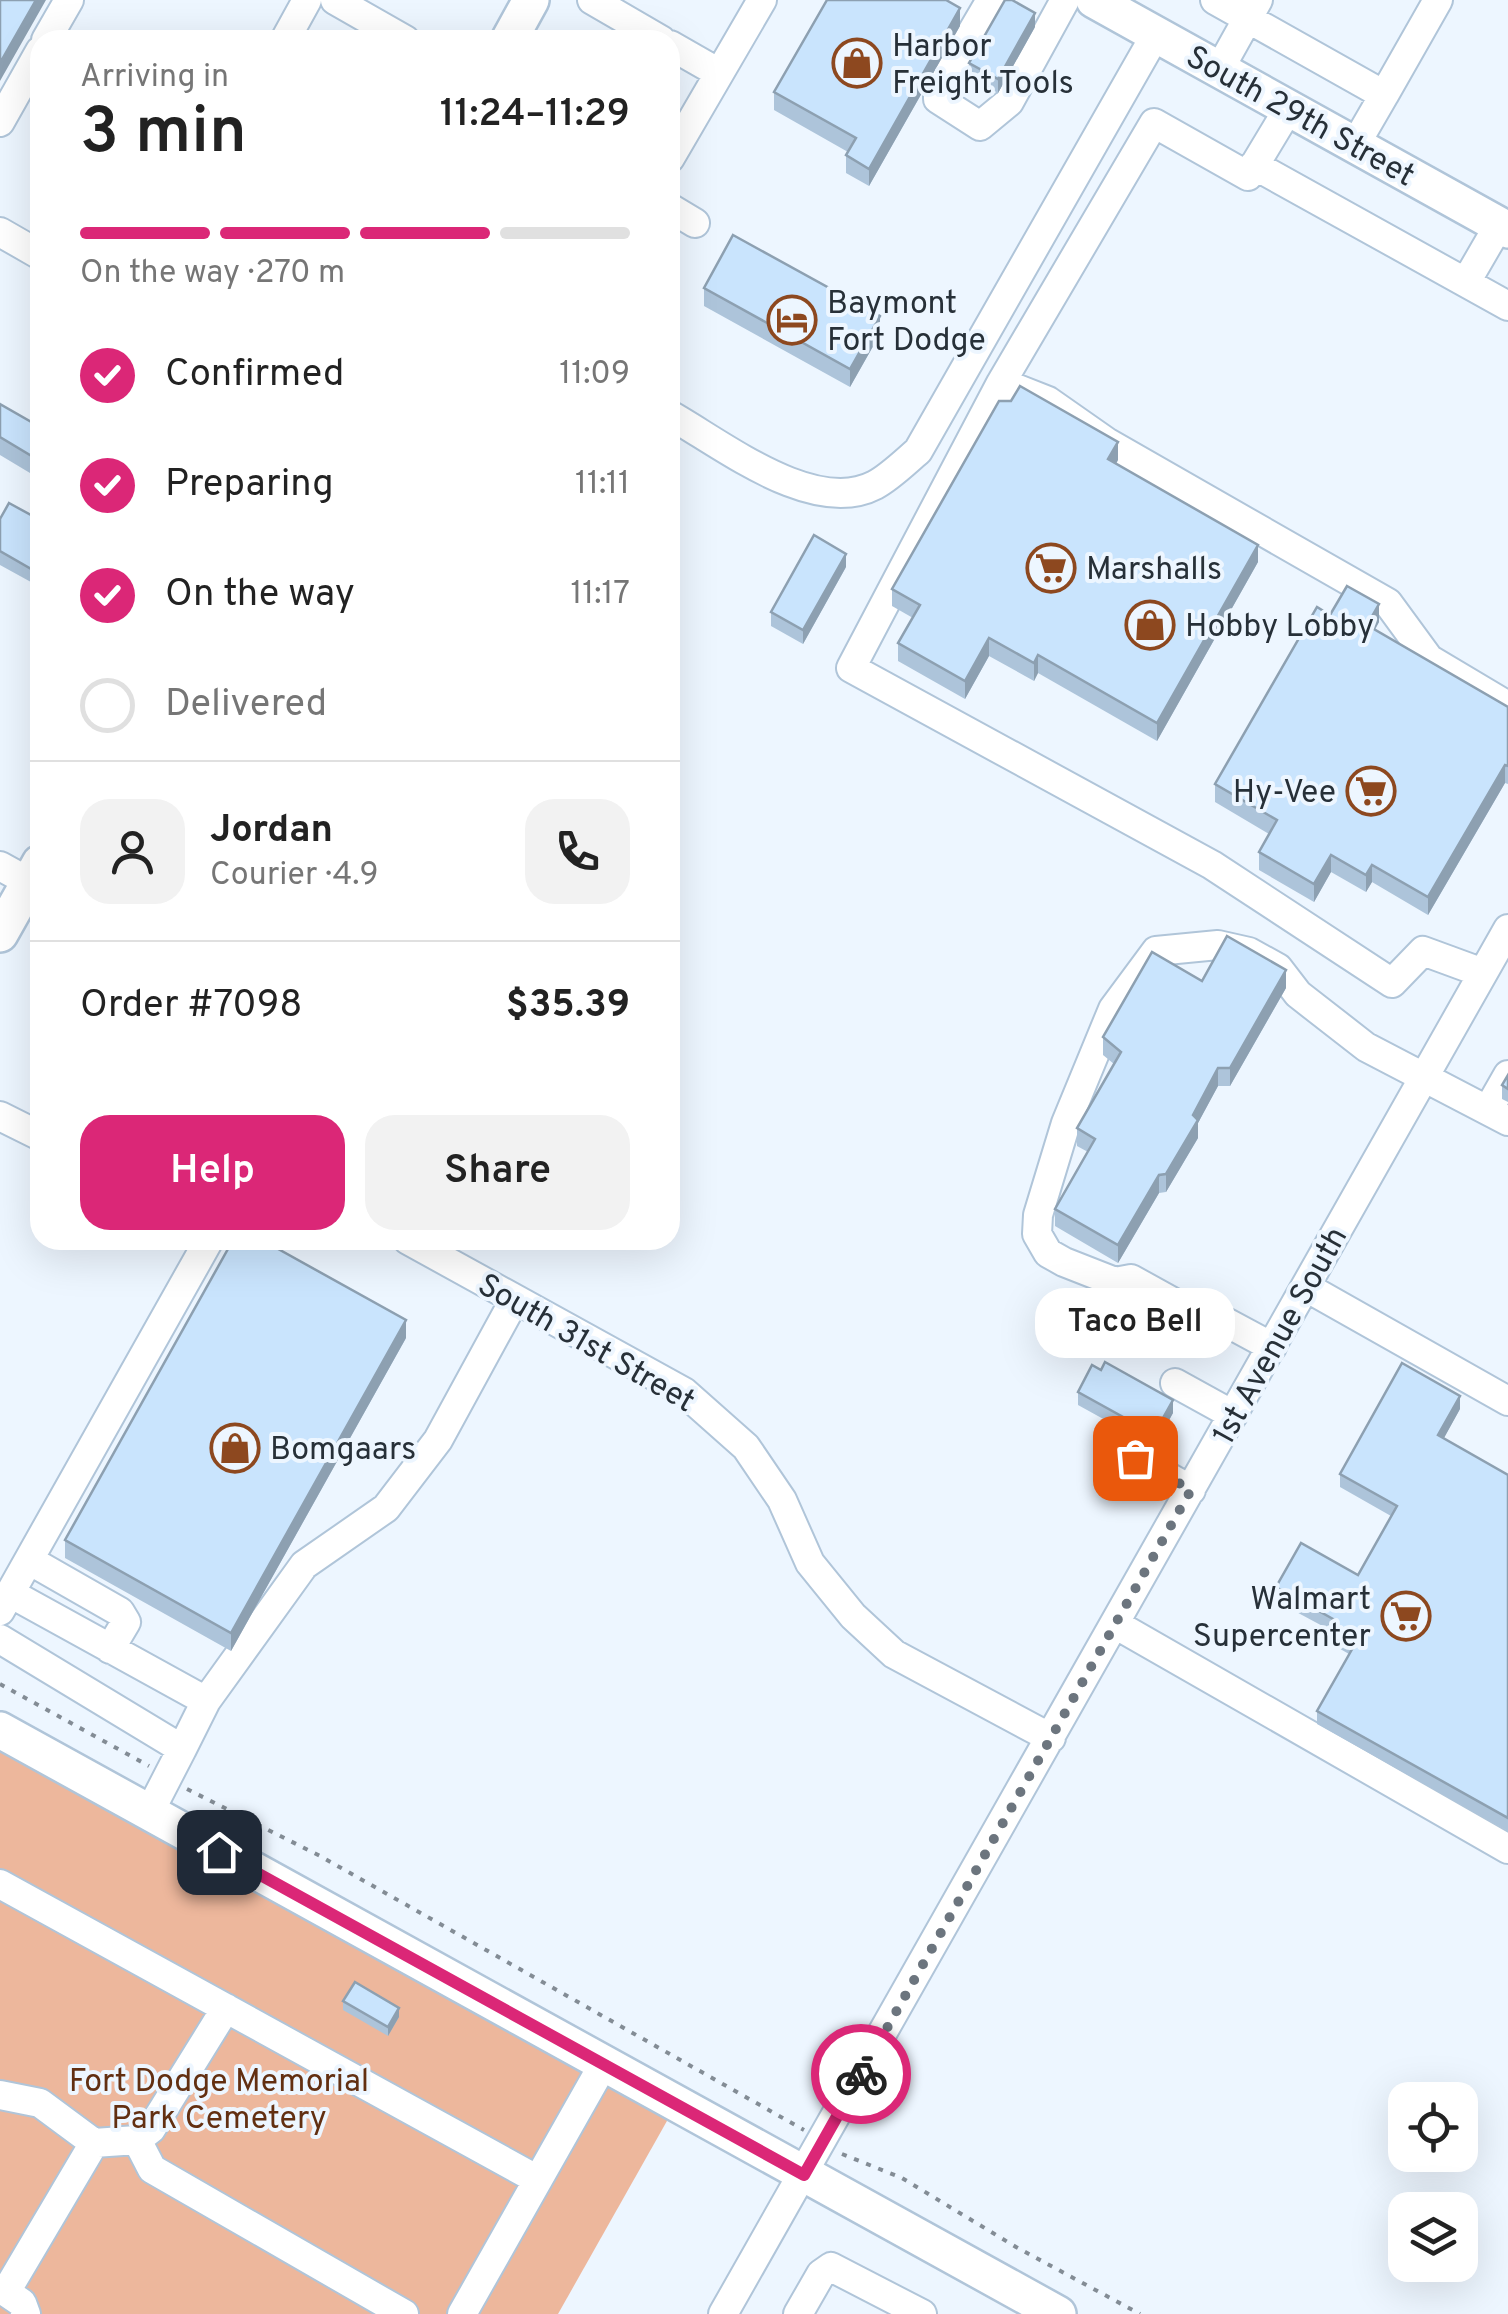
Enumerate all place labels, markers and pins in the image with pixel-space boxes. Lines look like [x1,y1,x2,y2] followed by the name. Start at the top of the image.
[892,28,1074,105] place label: Harbor Freight Tools
[831,37,883,89] shop icon: Harbor Freight Tools
[827,285,986,362] place label: Baymont Fort Dodge
[766,294,818,346] hotel icon: Baymont Fort Dodge
[1025,542,1077,594] supermarket icon: Marshalls
[1086,551,1222,591] place label: Marshalls
[1124,599,1176,651] shop icon: Hobby Lobby
[1185,608,1374,648] place label: Hobby Lobby
[1345,765,1397,817] supermarket icon: Hy-Vee
[1233,774,1336,814] place label: Hy-Vee
[1035,1288,1235,1358] callout: Taco Bell
[1093,1416,1178,1501] pin
[209,1422,261,1474] shop icon: Bomgaars
[270,1431,416,1471] place label: Bomgaars
[1193,1581,1371,1658] place label: Walmart Supercenter
[1380,1590,1432,1642] supermarket icon: Walmart Supercenter
[177,1810,262,1895] pin

